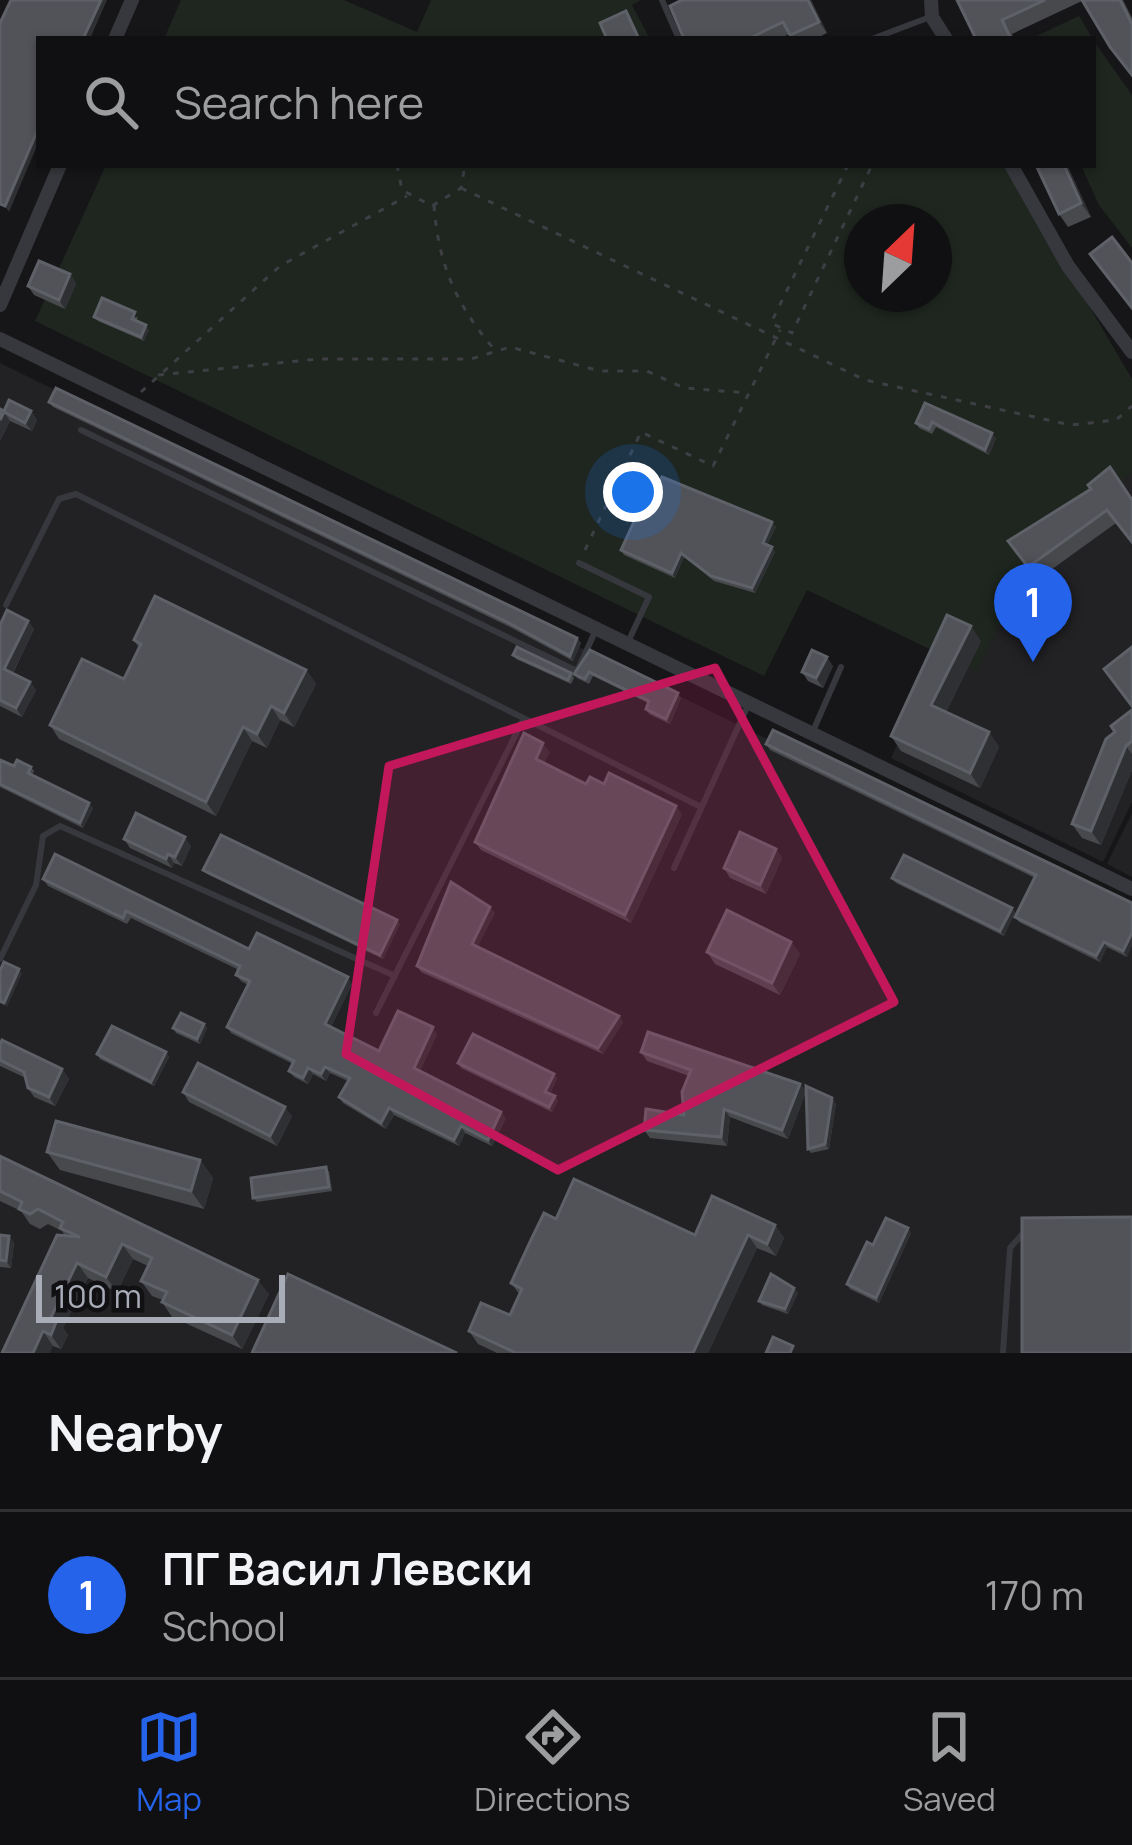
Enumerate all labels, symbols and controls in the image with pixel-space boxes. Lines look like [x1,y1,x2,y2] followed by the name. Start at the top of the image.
[36,36,1096,168] search box
[78,69,144,135] icon: search
[174,71,424,133] text: Search here
[844,204,952,312] north arrow
[603,462,663,522] your location
[994,563,1072,662] pin: 1
[36,1269,285,1322] scale bar
[54,1273,142,1318] text: 100 m
[48,1397,223,1466] text: Nearby
[162,1537,533,1599] text: ПГ Васил Левски
[78,1568,96,1622] text: 1
[985,1568,1084,1622] text: 170 m
[162,1599,286,1653] text: School
[136,1704,202,1821] tab: Map
[474,1704,631,1821] tab: Directions
[903,1704,996,1821] tab: Saved

